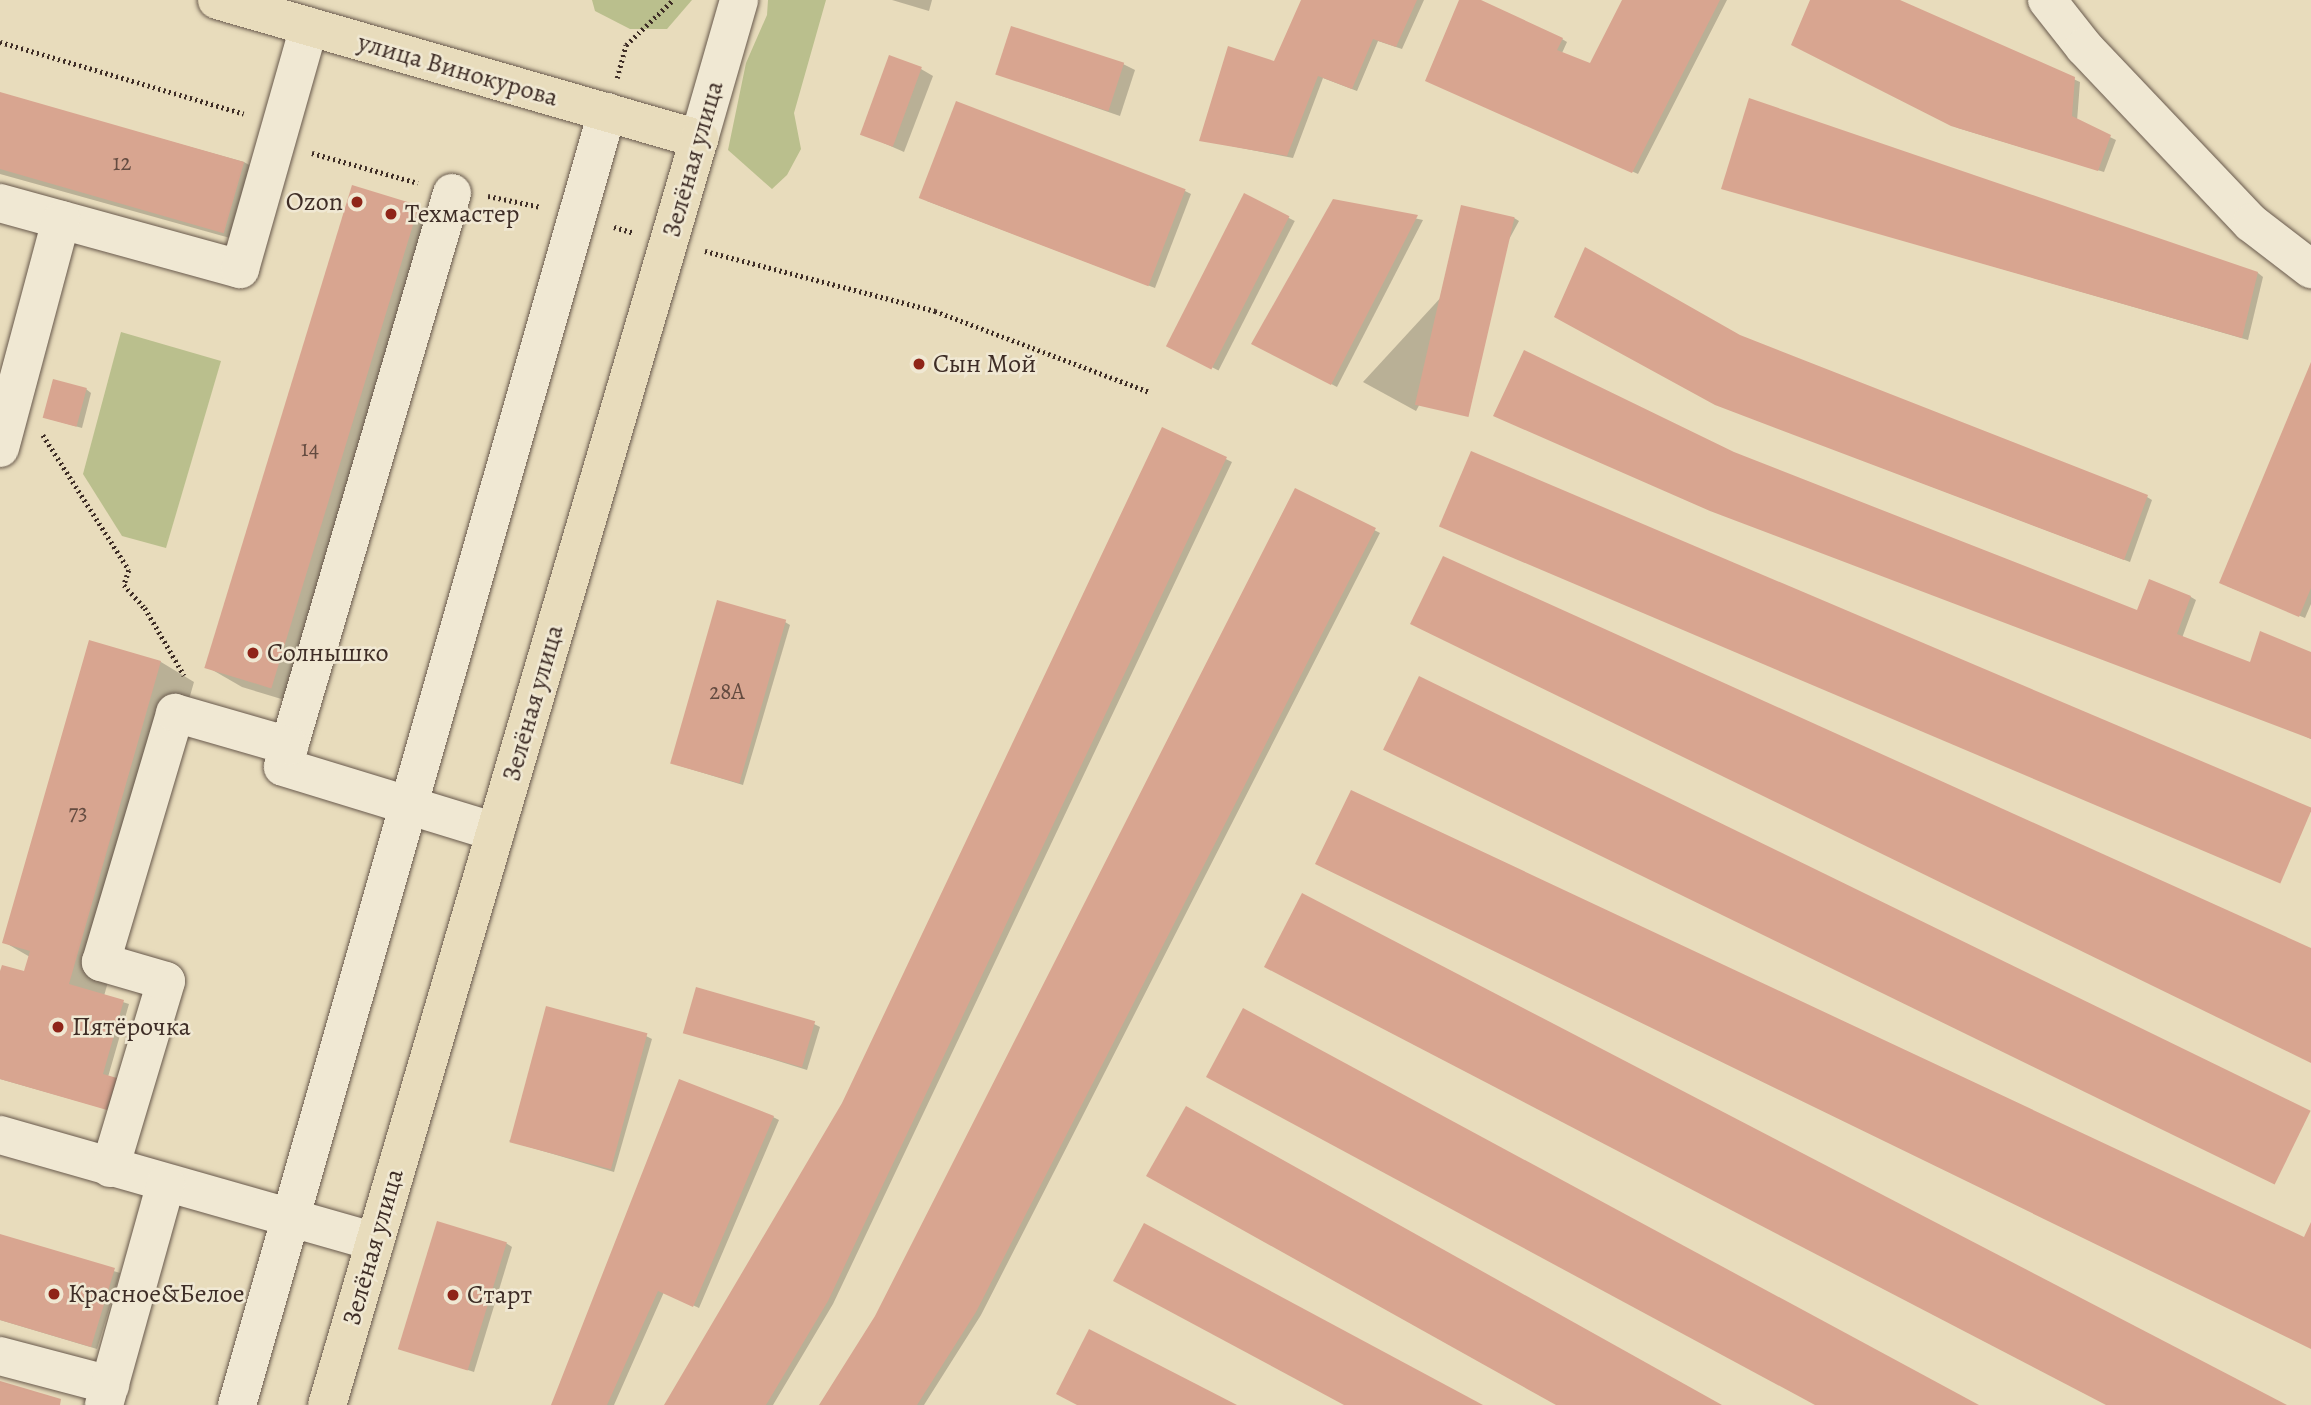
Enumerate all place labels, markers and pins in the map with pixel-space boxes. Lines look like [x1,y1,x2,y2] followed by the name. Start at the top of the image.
[286,186,343,218] place label: Ozon
[349,194,365,210] marker: Ozon
[405,198,519,230] place label: Техмастер
[383,206,399,222] marker: Техмастер
[933,348,1036,380] place label: Сын Мой
[911,356,927,372] marker: Сын Мой
[267,637,389,669] place label: Солнышко
[245,645,261,661] marker: Солнышко
[72,1011,191,1043] place label: Пятёрочка
[50,1019,66,1035] marker: Пятёрочка
[68,1278,245,1310] place label: Красное&Белое
[467,1279,532,1311] place label: Старт
[46,1286,62,1302] marker: Красное&Белое
[445,1287,461,1303] marker: Старт

